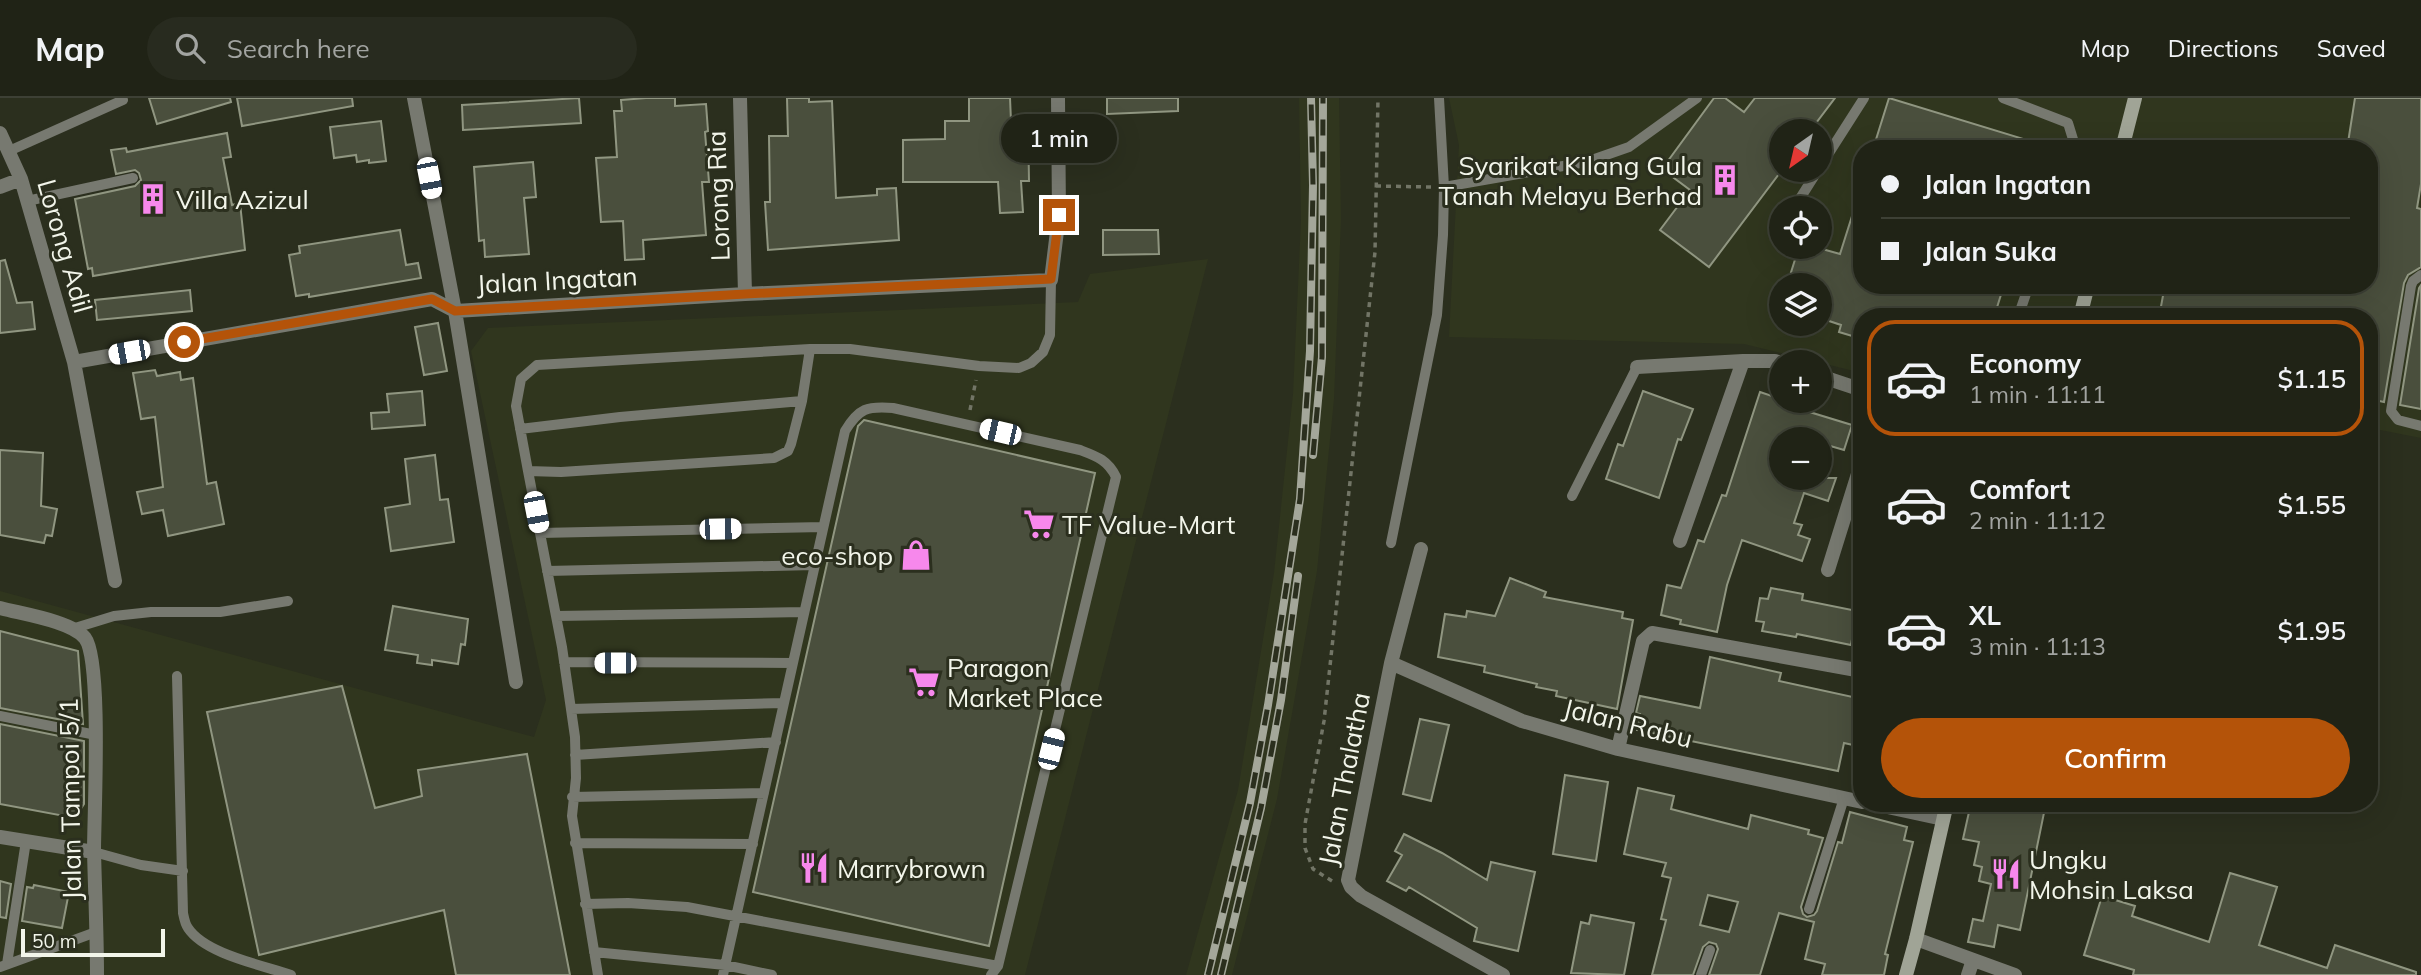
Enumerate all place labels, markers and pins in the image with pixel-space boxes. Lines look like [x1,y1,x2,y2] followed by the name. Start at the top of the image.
[1438,149,1702,212] place label: Syarikat Kilang Gula Tanah Melayu Berhad
[1708,163,1742,197] building icon: Syarikat Kilang Gula Tanah Melayu Berhad
[136,182,170,216] building icon: Villa Azizul
[176,183,309,216] place label: Villa Azizul
[1022,507,1056,541] supermarket icon: TF Value-Mart
[1062,508,1235,541] place label: TF Value-Mart
[899,538,933,572] shop icon: eco-shop
[781,539,893,572] place label: eco-shop
[947,651,1103,714] place label: Paragon Market Place
[907,665,941,699] supermarket icon: Paragon Market Place
[2029,843,2194,906] place label: Ungku Mohsin Laksa
[797,851,831,885] restaurant icon: Marrybrown
[837,852,986,885] place label: Marrybrown
[1989,857,2023,891] restaurant icon: Ungku Mohsin Laksa

